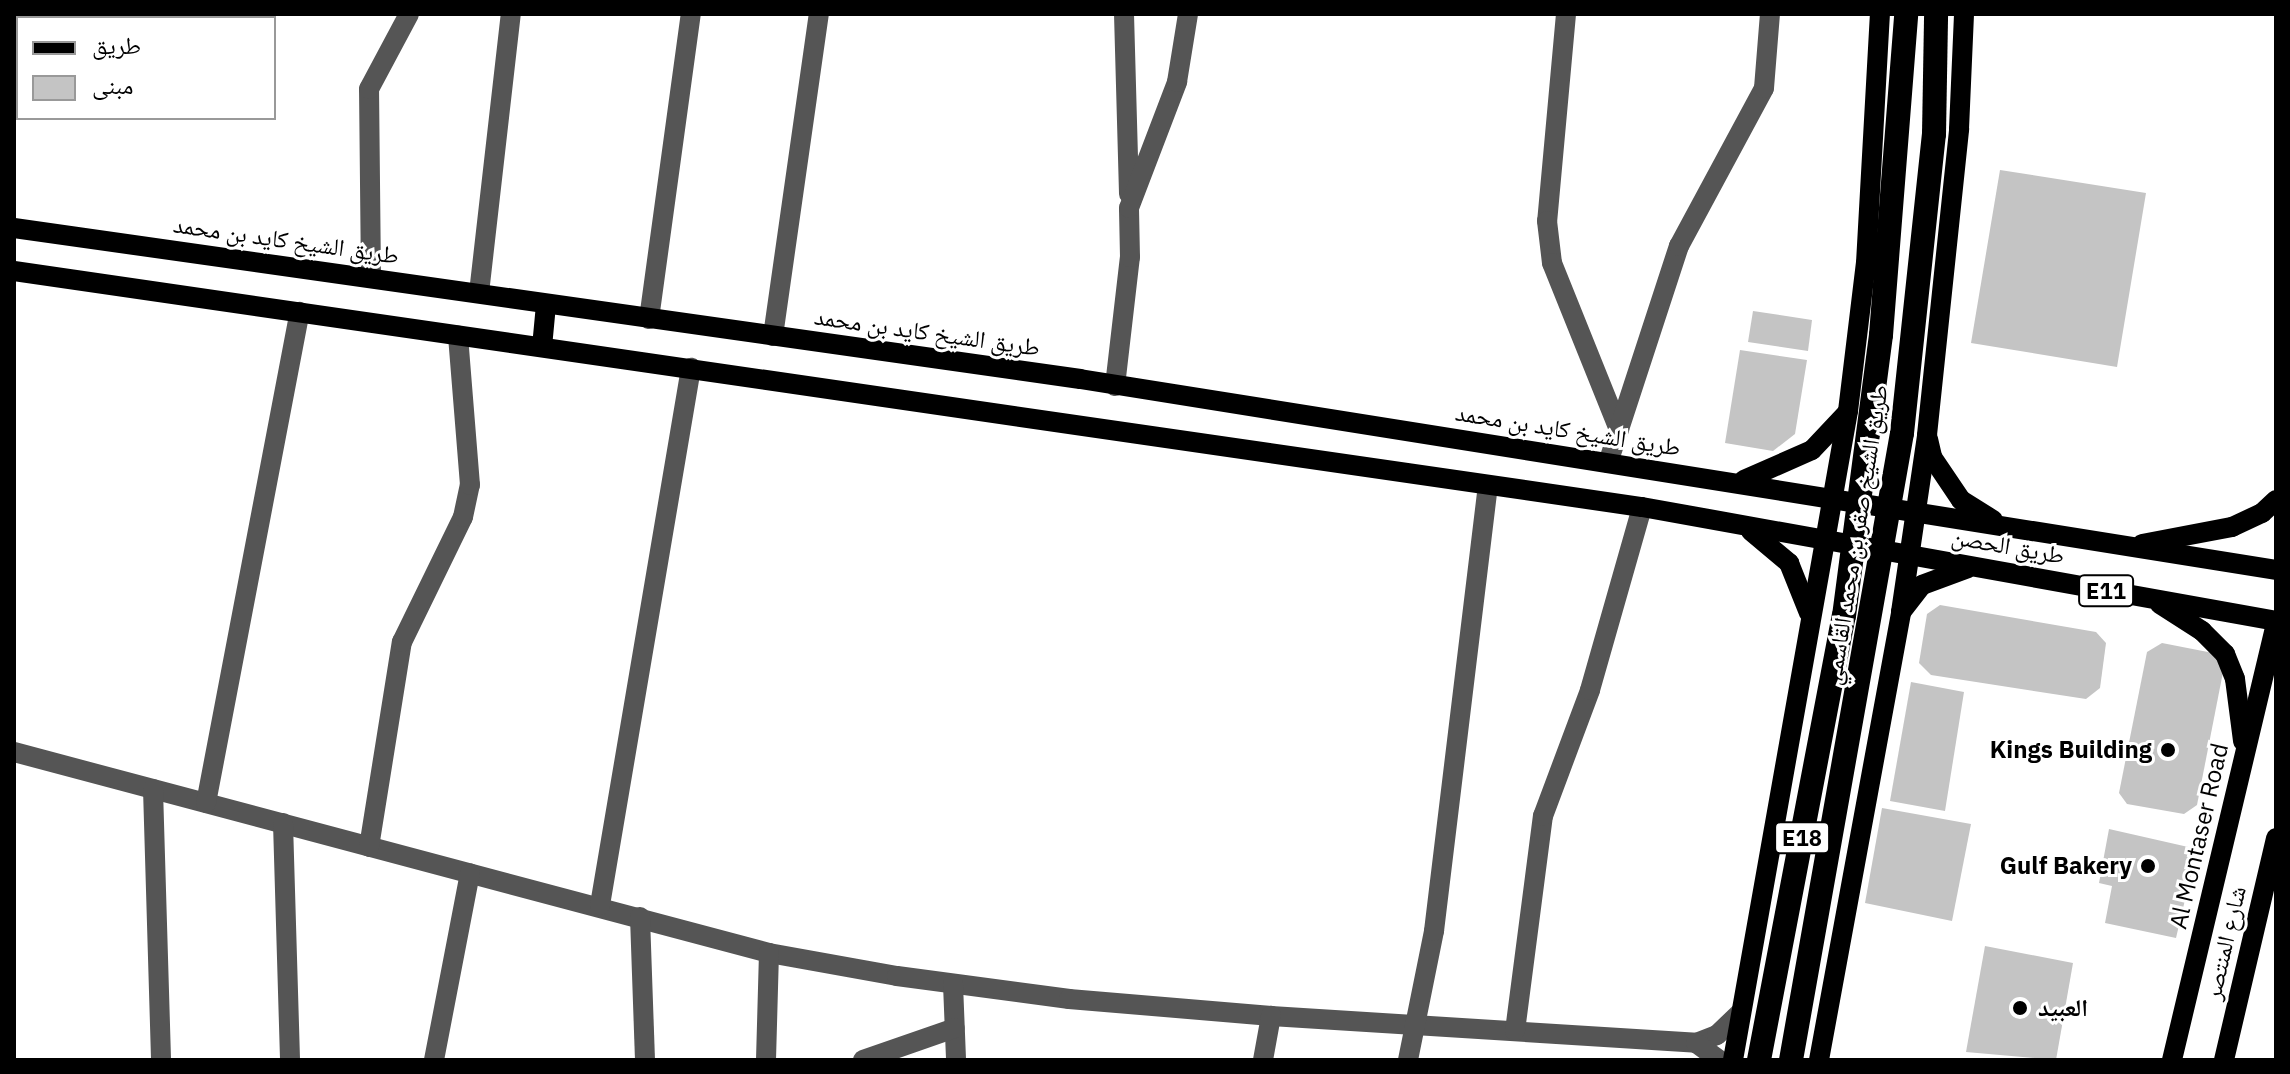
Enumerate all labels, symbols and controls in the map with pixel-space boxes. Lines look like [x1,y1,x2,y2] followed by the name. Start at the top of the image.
[16,16,276,120] legend
[92,29,141,61] text: طريق
[92,69,133,101] text: مبنى
[171,210,401,270] street label: طريق الشيخ كايد بن محمد
[812,302,1042,362] street label: طريق الشيخ كايد بن محمد
[1818,383,1894,687] street label: طريق الشيخ صقر بن محمد القاسمي
[1453,398,1683,462] street label: طريق الشيخ كايد بن محمد
[1949,522,2067,570] street label: طريق الحصن
[2078,573,2134,609] road number: E11
[1990,736,2152,764] place label: Kings Building
[2164,740,2234,932] street label: Al Montaser Road
[2159,741,2177,759] marker: Kings Building
[1774,820,1830,856] road number: E18
[2000,852,2132,880] place label: Gulf Bakery
[2139,857,2157,875] marker: Gulf Bakery
[2198,883,2252,1003] street label: شارع المنتصر
[2038,994,2088,1022] place label: العبيد
[2009,997,2031,1019] marker: العبيد

